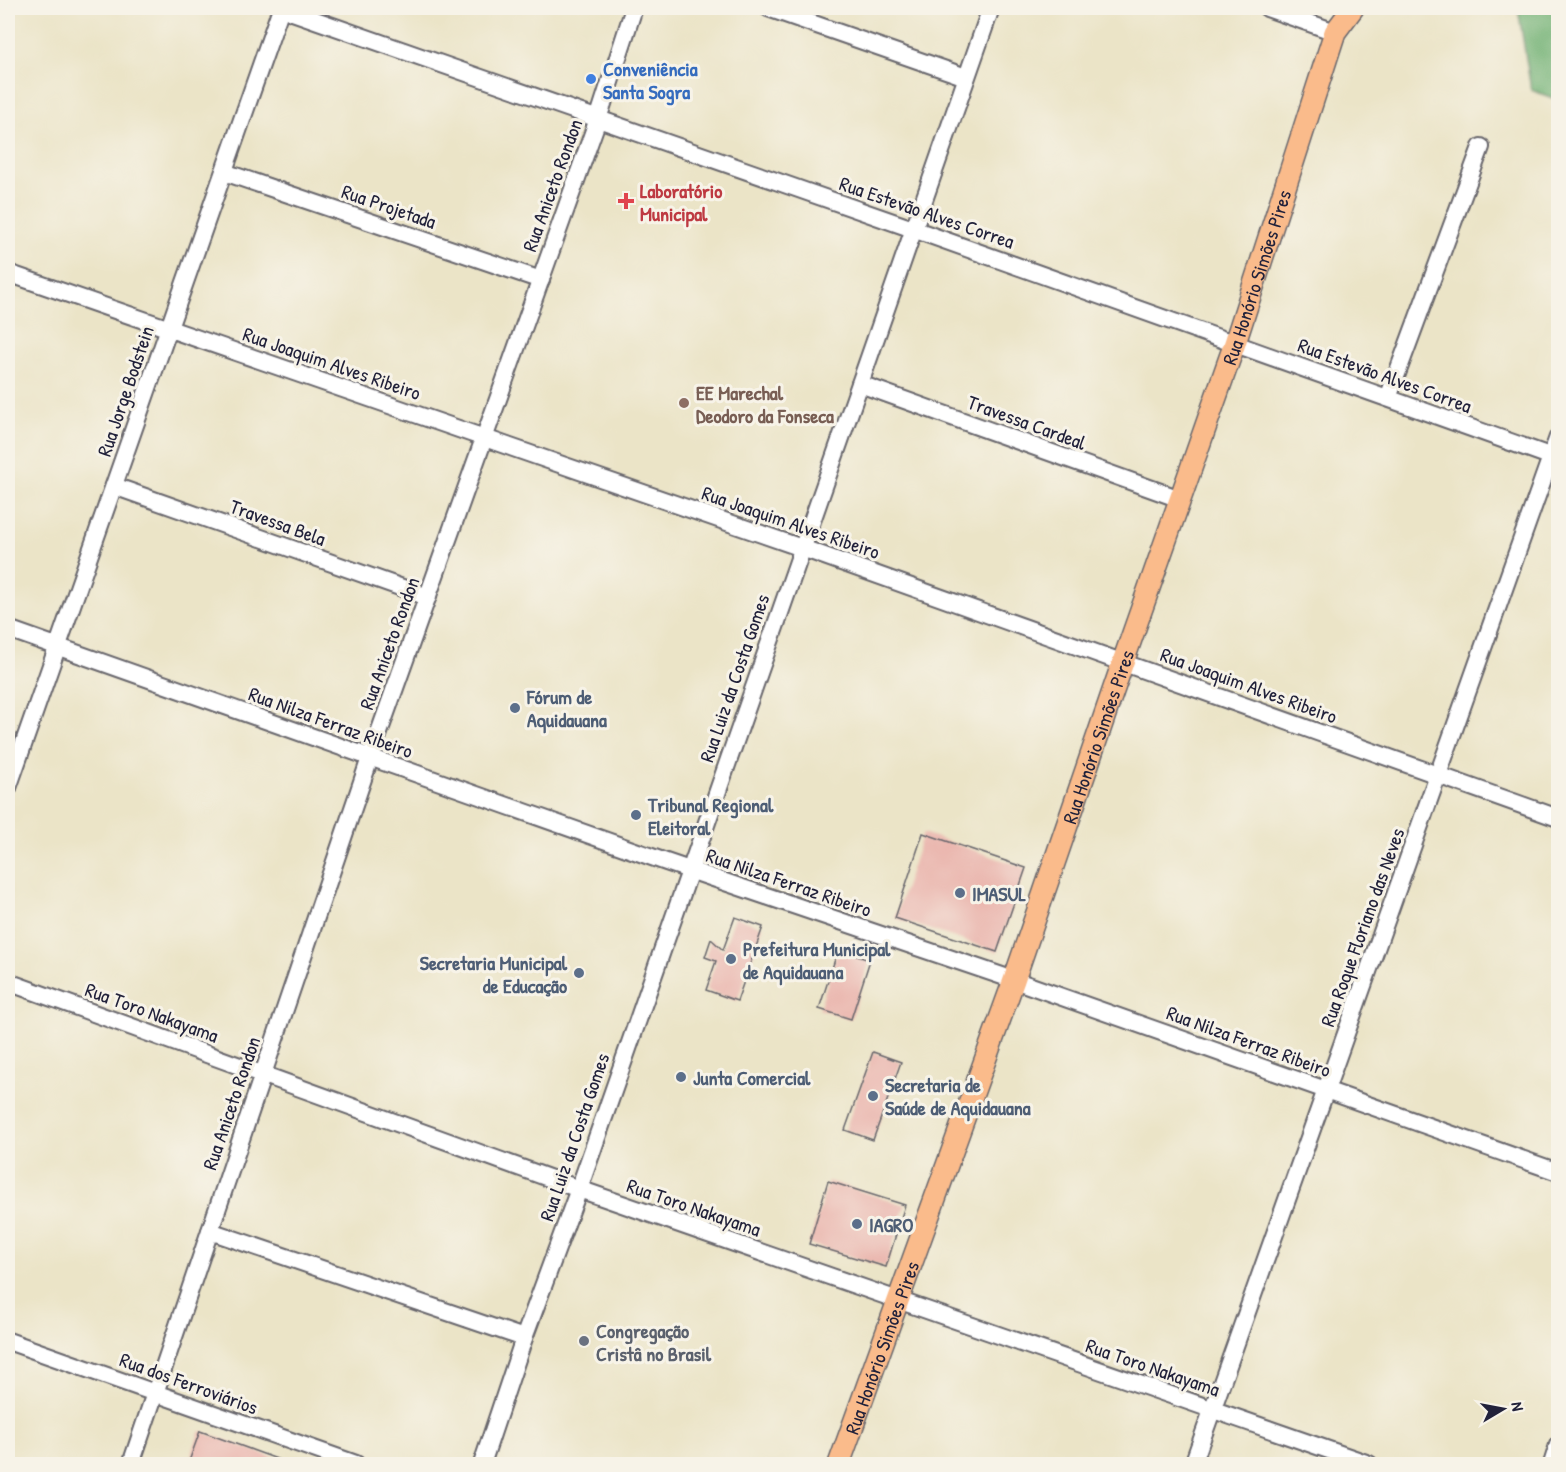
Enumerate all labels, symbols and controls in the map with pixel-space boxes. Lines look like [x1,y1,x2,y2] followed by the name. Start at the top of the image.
[603,55,698,106] place label: Conveniência Santa Sogra
[584,72,598,86] marker: Conveniência Santa Sogra
[516,115,588,255] street label: Rua Aniceto Rondon
[836,169,1018,255] street label: Rua Estevão Alves Correa
[338,177,440,235] street label: Rua Projetada
[640,177,722,228] place label: Laboratório Municipal
[1215,186,1297,368] street label: Rua Honório Simões Pires
[617,192,635,210] marker: Laboratório Municipal
[240,320,424,406] street label: Rua Joaquim Alves Ribeiro
[90,322,160,460] street label: Rua Jorge Bodstein
[1294,331,1476,419] street label: Rua Estevão Alves Correa
[696,379,834,429] place label: EE Marechal Deodoro da Fonseca
[964,388,1091,456] street label: Travessa Cardeal
[677,396,691,410] marker: EE Marechal Deodoro da Fonseca
[699,479,883,565] street label: Rua Joaquim Alves Ribeiro
[226,492,330,552] street label: Travessa Bela
[353,573,425,713] street label: Rua Aniceto Rondon
[693,590,775,766] street label: Rua Luiz da Costa Gomes
[1157,640,1341,730] street label: Rua Joaquim Alves Ribeiro
[1055,646,1140,827] street label: Rua Honório Simões Pires
[245,680,417,764] street label: Rua Nilza Ferraz Ribeiro
[526,683,607,734] place label: Fórum de Aquidauana
[508,701,522,715] marker: Fórum de Aquidauana
[647,791,774,841] place label: Tribunal Regional Eleitoral
[629,808,643,822] marker: Tribunal Regional Eleitoral
[1314,824,1411,1030] street label: Rua Roque Floriano das Neves
[703,841,875,923] street label: Rua Nilza Ferraz Ribeiro
[972,880,1027,907] place label: IMASUL
[953,886,967,900] marker: IMASUL
[743,935,891,986] place label: Prefeitura Municipal de Aquidauana
[420,949,568,999] place label: Secretaria Municipal de Educação
[724,952,738,966] marker: Prefeitura Municipal de Aquidauana
[572,966,586,980] marker: Secretaria Municipal de Educação
[82,975,222,1049] street label: Rua Toro Nakayama
[1163,999,1335,1083] street label: Rua Nilza Ferraz Ribeiro
[196,1033,266,1173] street label: Rua Aniceto Rondon
[533,1049,615,1225] street label: Rua Luiz da Costa Gomes
[693,1064,811,1091] place label: Junta Comercial
[674,1070,688,1084] marker: Junta Comercial
[885,1071,1031,1122] place label: Secretaria de Saúde de Aquidauana
[866,1089,880,1103] marker: Secretaria de Saúde de Aquidauana
[624,1171,765,1243] street label: Rua Toro Nakayama
[869,1211,913,1238] place label: IAGRO
[850,1217,864,1231] marker: IAGRO
[838,1257,925,1438] street label: Rua Honório Simões Pires
[596,1317,712,1367] place label: Congregação Cristâ no Brasil
[1083,1331,1224,1403] street label: Rua Toro Nakayama
[577,1334,591,1348] marker: Congregação Cristâ no Brasil
[116,1346,262,1421] street label: Rua dos Ferroviários
[1473,1379,1533,1439] north arrow
[1506,1400,1529,1413] text: N

